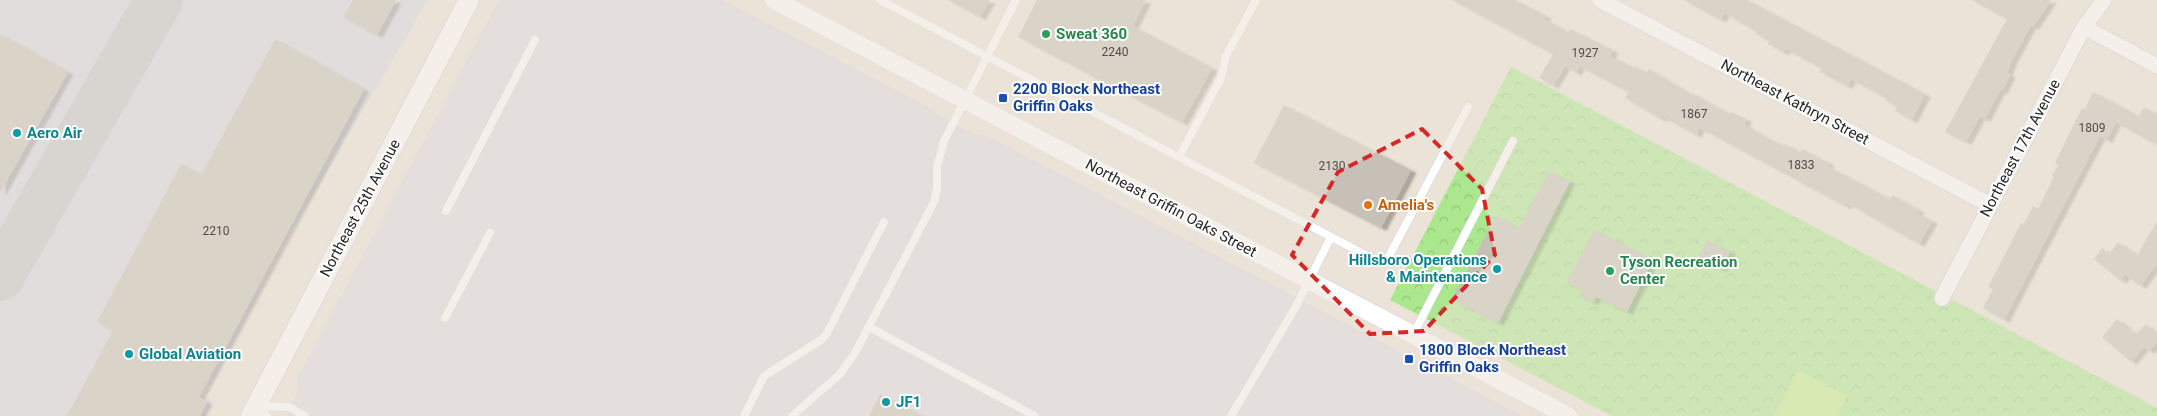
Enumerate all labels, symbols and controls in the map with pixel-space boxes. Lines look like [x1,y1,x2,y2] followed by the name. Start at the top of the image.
[1056,25,1127,43] place label: Sweat 360
[1040,28,1052,40] marker: Sweat 360
[1102,45,1129,59] house number: 2240
[1572,46,1599,60] house number: 1927
[1718,55,1872,149] street label: Northeast Kathryn Street
[1976,76,2064,220] street label: Northeast 17th Avenue
[1013,80,1160,115] place label: 2200 Block Northeast Griffin Oaks
[997,92,1009,104] marker: 2200 Block Northeast Griffin Oaks
[1681,107,1708,121] house number: 1867
[2079,121,2105,135] house number: 1809
[27,124,83,142] place label: Aero Air
[11,127,23,139] marker: Aero Air
[316,136,404,280] street label: Northeast 25th Avenue
[1082,155,1260,261] street label: Northeast Griffin Oaks Street
[1788,158,1814,172] house number: 1833
[1319,159,1346,173] house number: 2130
[1378,196,1434,214] place label: Amelia's
[1362,199,1374,211] marker: Amelia's
[203,224,230,238] house number: 2210
[1349,251,1487,286] place label: Hillsboro Operations & Maintenance
[1620,253,1738,288] place label: Tyson Recreation Center
[1491,263,1503,275] marker: Hillsboro Operations & Maintenance
[1604,265,1616,277] marker: Tyson Recreation Center
[1419,341,1566,376] place label: 1800 Block Northeast Griffin Oaks
[139,345,241,363] place label: Global Aviation
[123,348,135,360] marker: Global Aviation
[1403,353,1415,365] marker: 1800 Block Northeast Griffin Oaks
[896,393,921,411] place label: JF1
[880,396,892,408] marker: JF1

